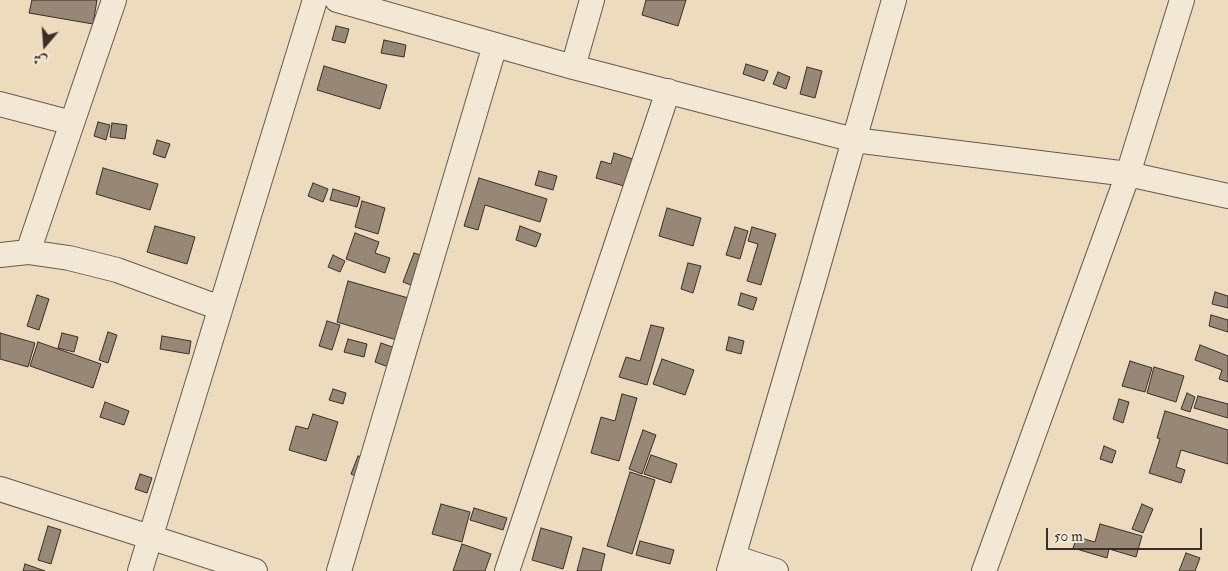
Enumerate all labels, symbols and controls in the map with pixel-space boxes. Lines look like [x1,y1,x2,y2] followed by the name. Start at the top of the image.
[20,20,70,70] north arrow
[31,50,49,70] text: ش
[1048,518,1204,550] scale bar
[1054,527,1083,546] text: 50 m

